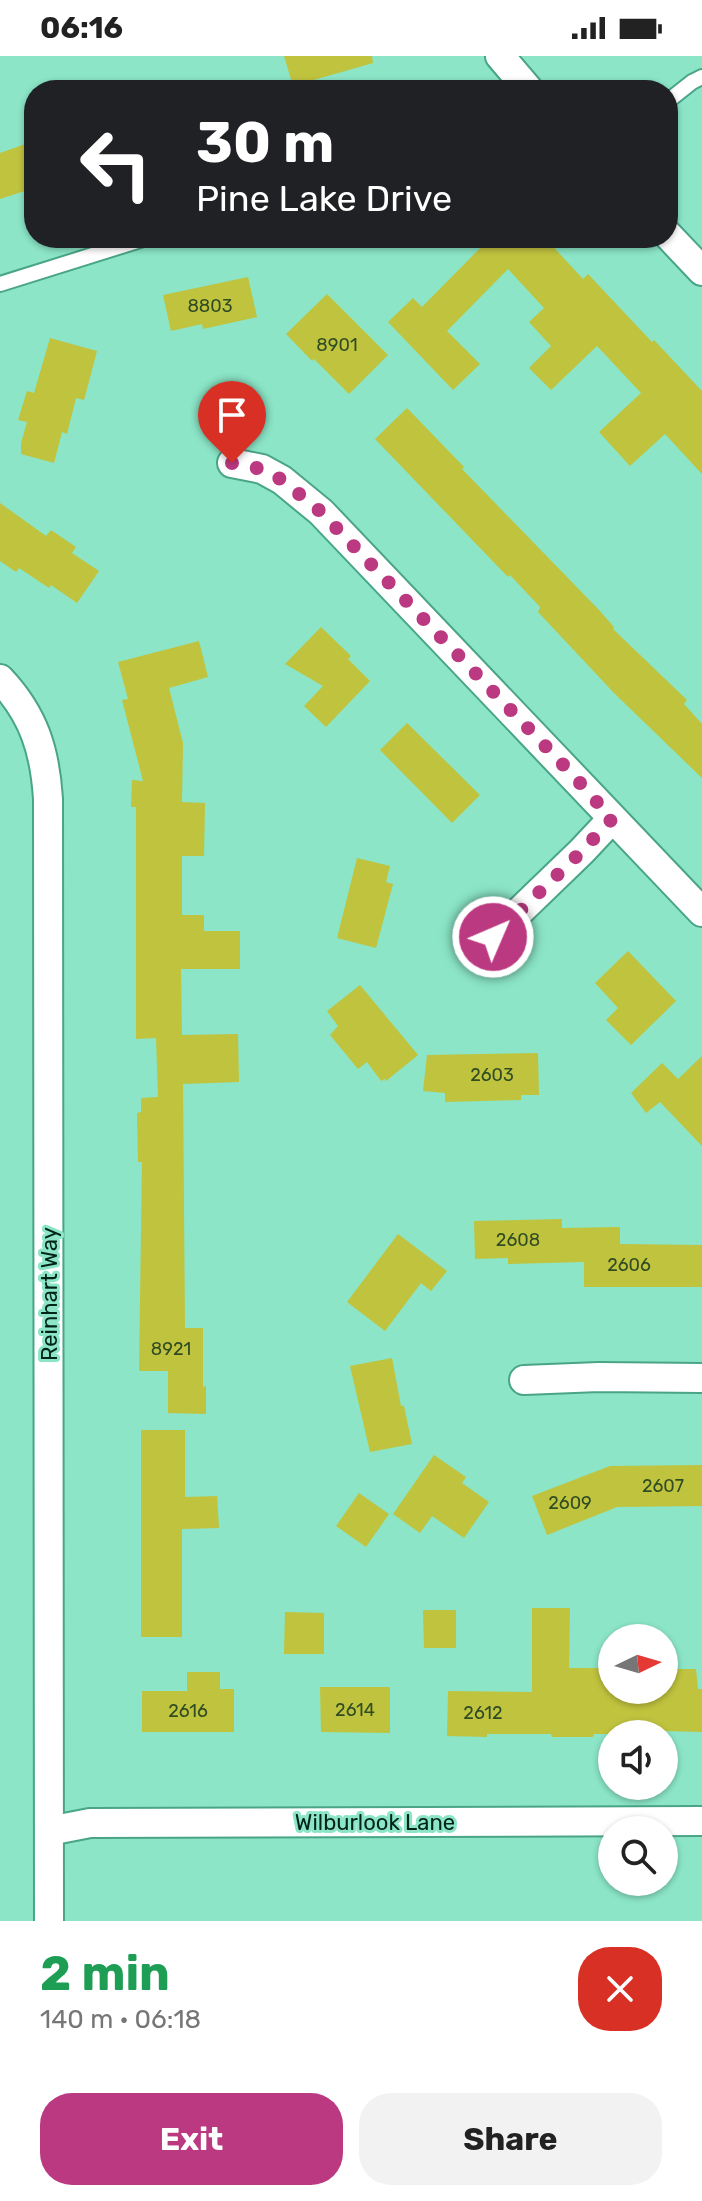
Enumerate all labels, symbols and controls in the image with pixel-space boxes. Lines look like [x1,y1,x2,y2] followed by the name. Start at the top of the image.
[40,10,123,46] text: 06:16
[196,110,334,176] text: 30 m
[64,112,168,216] icon: left
[196,177,452,220] text: Pine Lake Drive
[187,295,233,317] house number: 8803
[316,334,358,356] house number: 8901
[198,381,266,463] pin
[210,393,254,437] icon: arrive
[451,895,535,979] position arrow
[470,1064,514,1086] house number: 2603
[36,1227,63,1361] street label: Reinhart Way
[496,1229,540,1251] house number: 2608
[607,1254,651,1276] house number: 2606
[151,1338,191,1360] house number: 8921
[642,1475,684,1497] house number: 2607
[548,1492,592,1514] house number: 2609
[598,1624,678,1704] north arrow
[598,1624,678,1896] map controls
[335,1699,375,1721] house number: 2614
[168,1700,208,1722] house number: 2616
[463,1702,503,1724] house number: 2612
[598,1720,678,1800] button: sound
[295,1809,455,1836] street label: Wilburlook Lane
[598,1816,678,1896] button: search
[40,1945,170,2002] text: 2 min
[578,1947,662,2031] button: close
[40,2004,201,2035] text: 140 m · 06:18
[40,2093,343,2185] button: Exit
[359,2093,662,2185] button: Share

